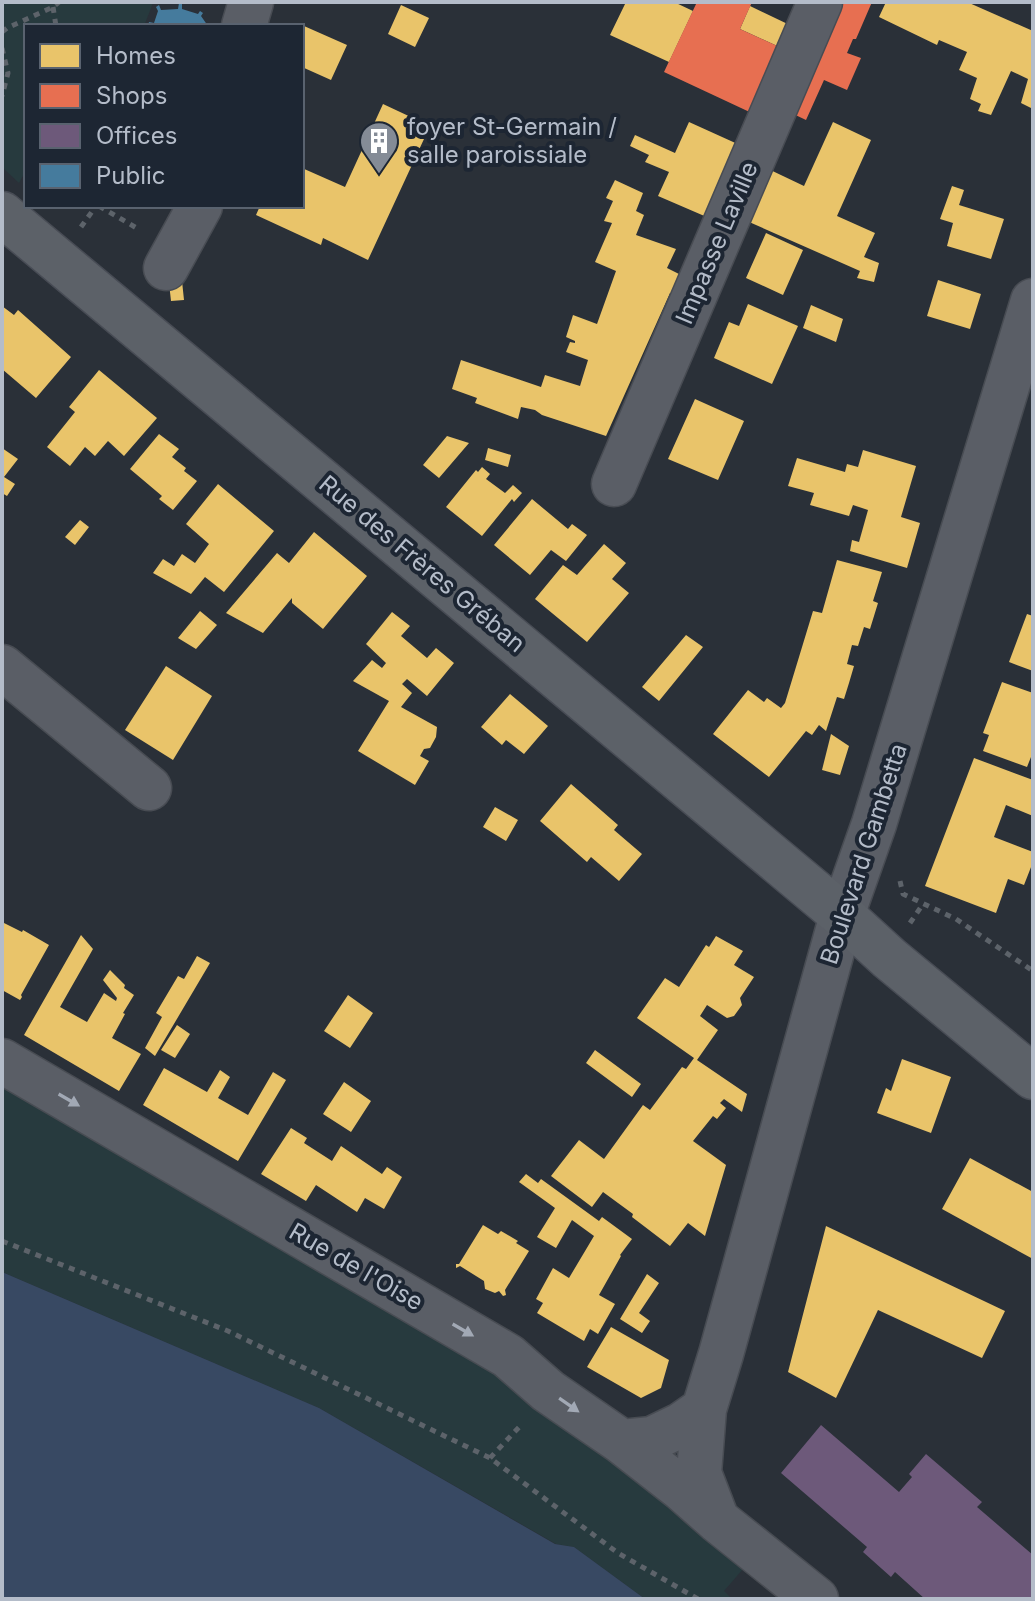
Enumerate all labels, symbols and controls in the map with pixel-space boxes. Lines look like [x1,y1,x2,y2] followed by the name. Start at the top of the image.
[24,24,304,208] legend
[96,41,176,70] text: Homes
[96,81,167,110] text: Shops
[407,112,617,169] place label: foyer St-Germain / salle paroissiale
[358,120,400,175] building icon: foyer St-Germain / salle paroissiale
[96,121,177,150] text: Offices
[669,157,764,328] street label: Impasse Laville
[96,161,166,190] text: Public
[314,469,531,658] street label: Rue des Frères Gréban
[814,740,913,968] street label: Boulevard Gambetta
[58,1093,80,1107] one-way arrow
[284,1217,428,1317] street label: Rue de l'Oise
[452,1323,474,1337] one-way arrow
[558,1397,579,1412] one-way arrow

